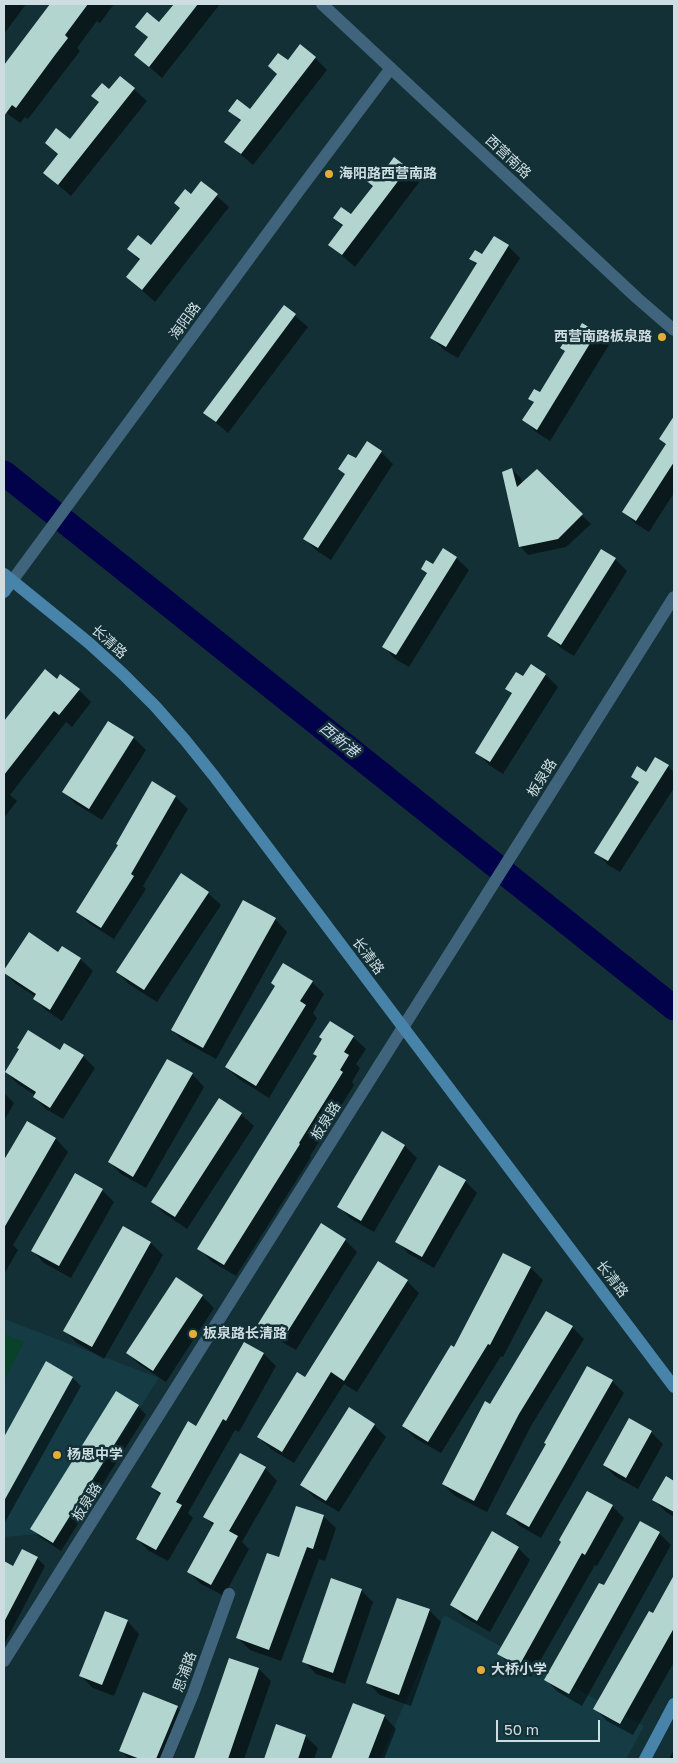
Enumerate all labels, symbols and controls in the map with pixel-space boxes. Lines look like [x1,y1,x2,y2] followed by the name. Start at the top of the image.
[482,132,534,182] street label: 西营南路
[339,166,437,182] place label: 海阳路西营南路
[323,168,335,180] marker: 海阳路西营南路
[166,299,204,343] street label: 海阳路
[554,329,652,345] place label: 西营南路板泉路
[656,331,668,343] marker: 西营南路板泉路
[88,622,130,662] street label: 长清路
[316,719,362,761] water label: 西新港
[524,756,560,800] street label: 板泉路
[349,934,387,978] street label: 长清路
[308,1099,344,1143] street label: 板泉路
[593,1257,631,1301] street label: 长清路
[203,1326,287,1342] place label: 板泉路长清路
[187,1328,199,1340] marker: 板泉路长清路
[67,1447,123,1463] place label: 杨思中学
[51,1449,63,1461] marker: 杨思中学
[69,1480,105,1524] street label: 板泉路
[170,1649,200,1695] street label: 思浦路
[491,1662,547,1678] place label: 大桥小学
[475,1664,487,1676] marker: 大桥小学
[498,1710,602,1742] scale bar
[504,1720,539,1738] text: 50 m

